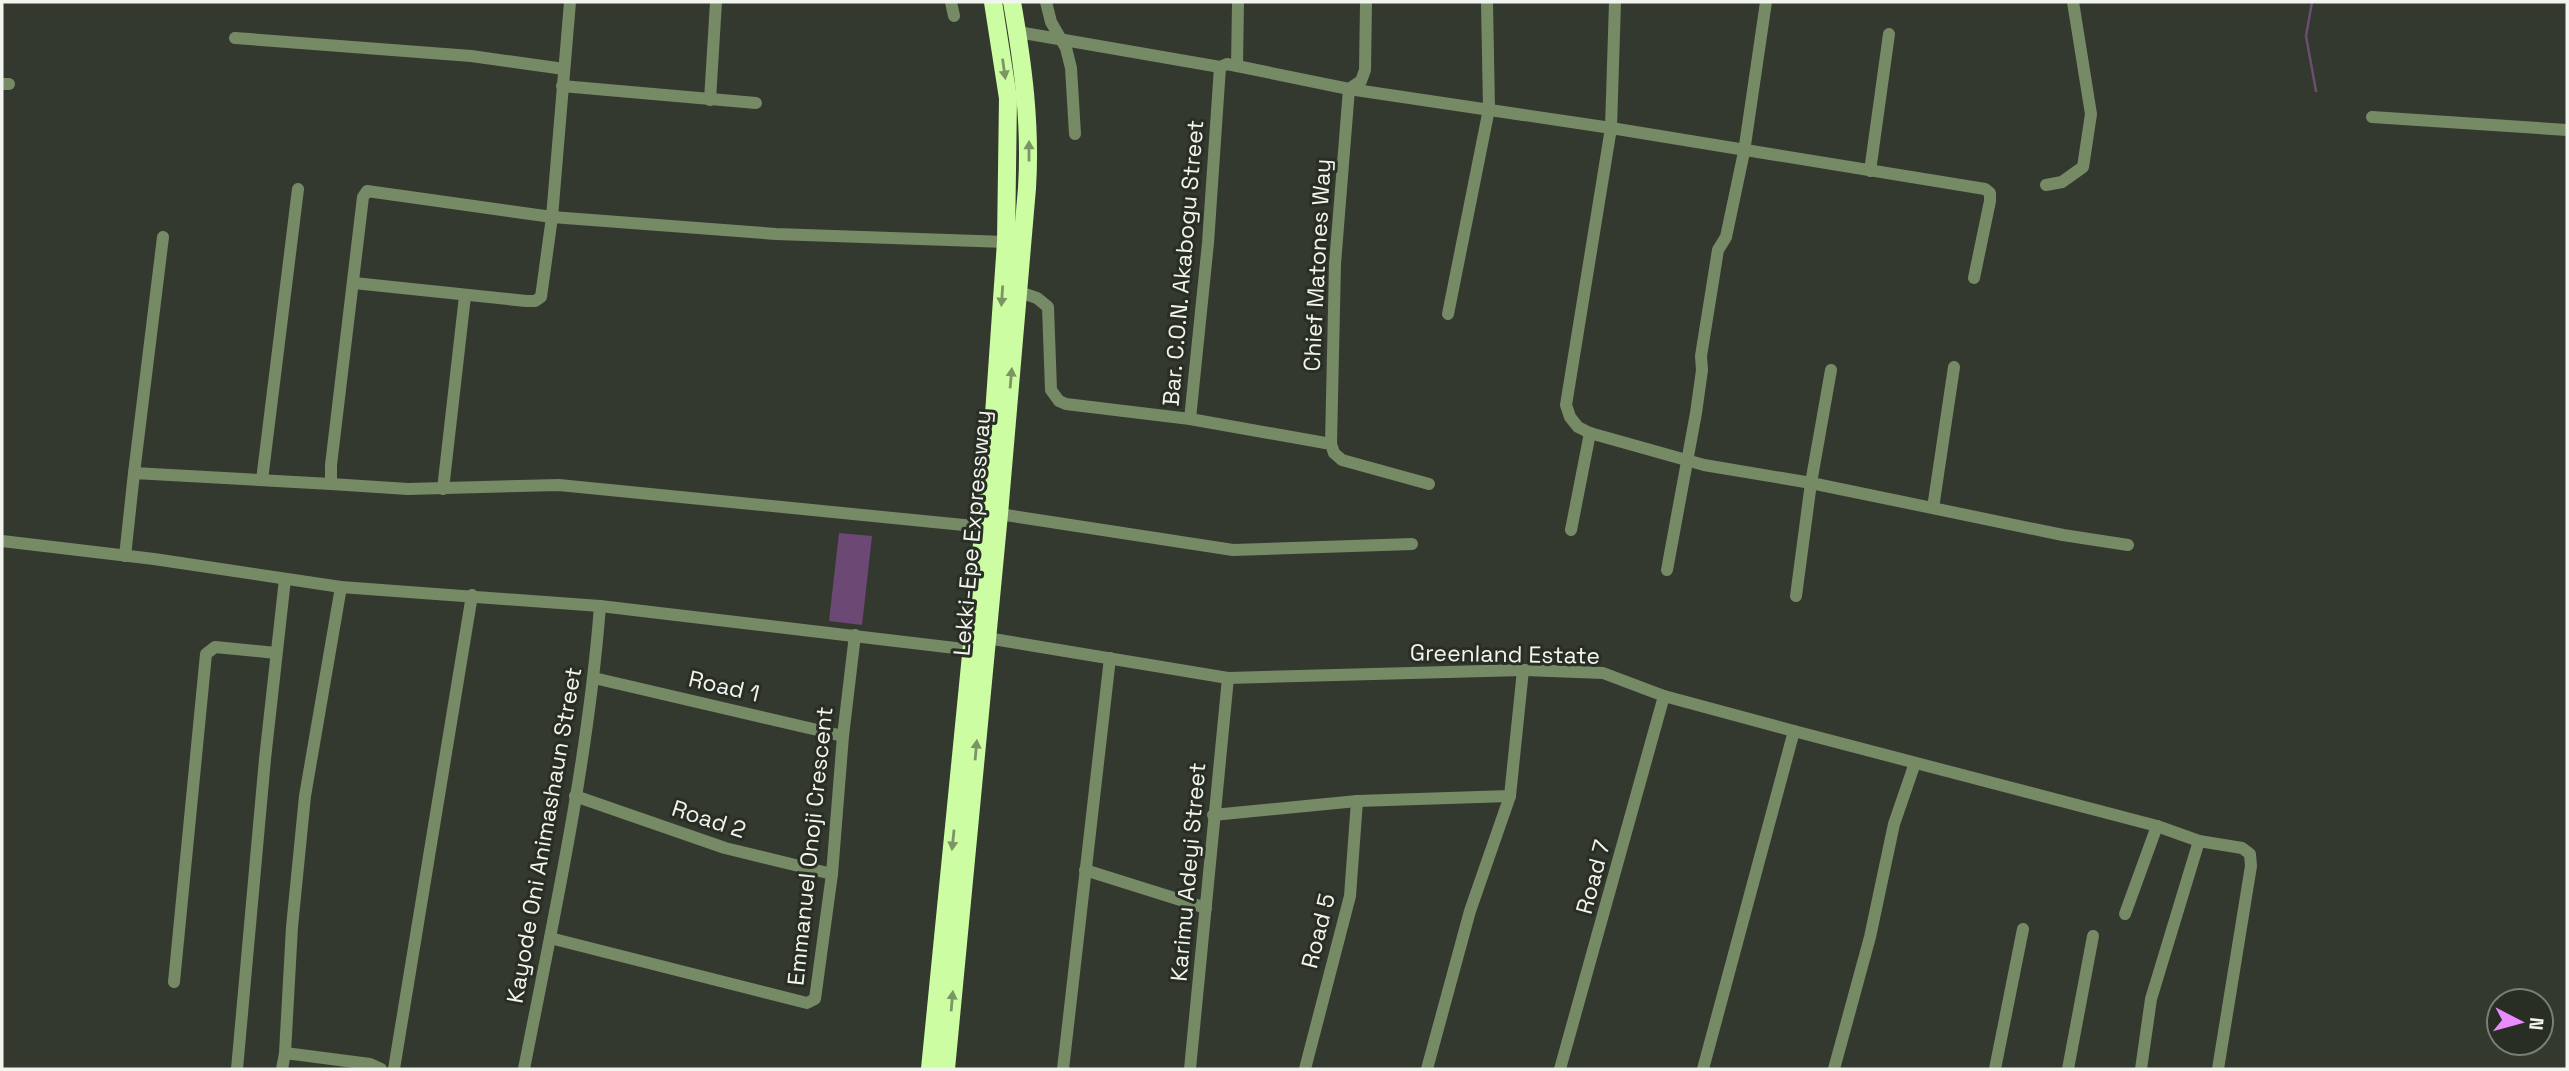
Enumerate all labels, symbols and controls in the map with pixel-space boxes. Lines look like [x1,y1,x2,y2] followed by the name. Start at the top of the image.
[999,58,1010,80] one-way arrow
[1156,119,1210,407] street label: Bar. C.O.N. Akabogu Street
[1023,140,1035,162] one-way arrow
[1296,158,1338,372] street label: Chief Matones Way
[996,285,1007,307] one-way arrow
[1006,366,1017,388] one-way arrow
[946,409,998,657] street label: Lekki-Epe Expressway
[1410,637,1600,671] street label: Greenland Estate
[686,663,762,709] street label: Road 1
[500,664,588,1006] street label: Kayode Oni Animashaun Street
[780,705,840,987] street label: Emmanuel Onoji Crescent
[971,739,982,761] one-way arrow
[1163,761,1213,983] street label: Karimu Adeyi Street
[668,793,750,845] street label: Road 2
[947,829,958,851] one-way arrow
[1569,837,1617,917] street label: Road 7
[1294,890,1342,972] street label: Road 5
[2485,987,2555,1057] north arrow
[947,990,958,1012] one-way arrow
[2523,1016,2550,1031] text: N

